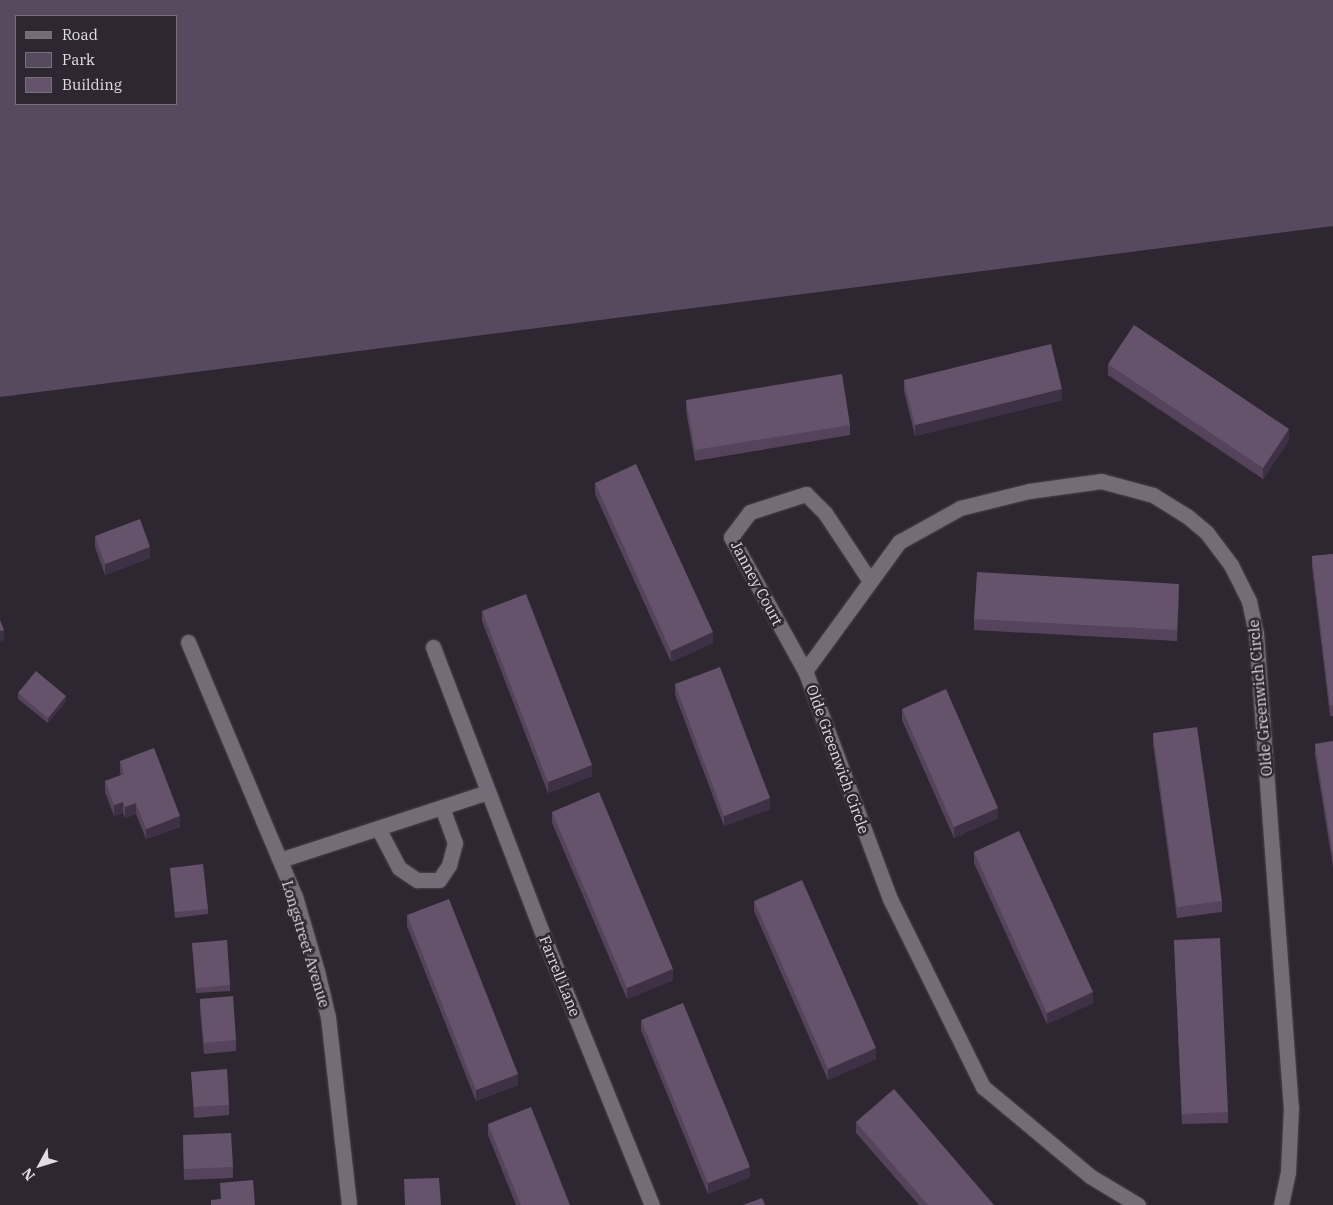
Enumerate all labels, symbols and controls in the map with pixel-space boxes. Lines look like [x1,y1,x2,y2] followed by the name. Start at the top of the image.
[15,15,178,105] legend
[62,25,98,44] text: Road
[62,50,95,69] text: Park
[62,75,122,94] text: Building
[727,538,787,628] street label: Janney Court
[1244,619,1276,777] street label: Olde Greenwich Circle
[803,682,873,836] street label: Olde Greenwich Circle
[278,878,334,1010] street label: Longstreet Avenue
[536,933,584,1019] street label: Farrell Lane
[15,1140,65,1190] north arrow
[18,1164,39,1184] text: N

